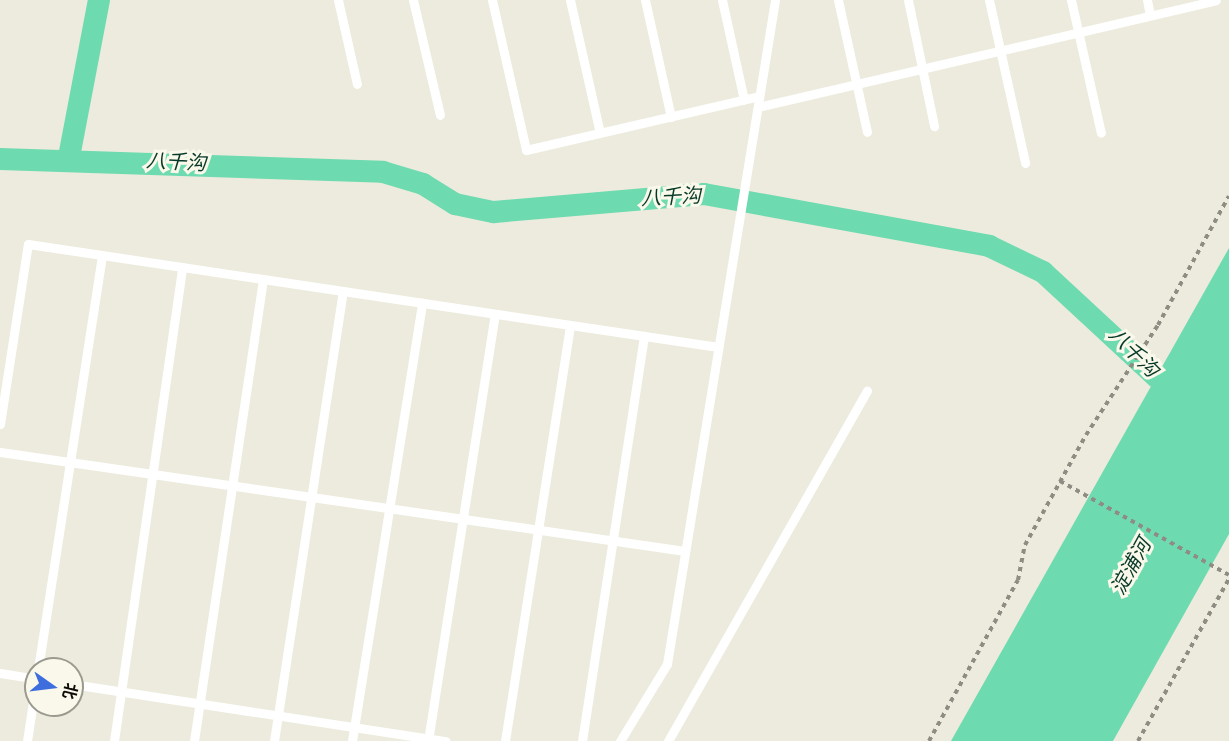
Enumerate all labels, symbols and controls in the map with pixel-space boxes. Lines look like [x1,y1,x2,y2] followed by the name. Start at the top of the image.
[145,149,207,177] water label: 八千沟
[640,184,702,212] water label: 八千沟
[1103,323,1163,383] water label: 八千沟
[1107,535,1157,599] water label: 淀浦河
[24,657,84,717] north arrow
[58,681,81,701] text: 北

